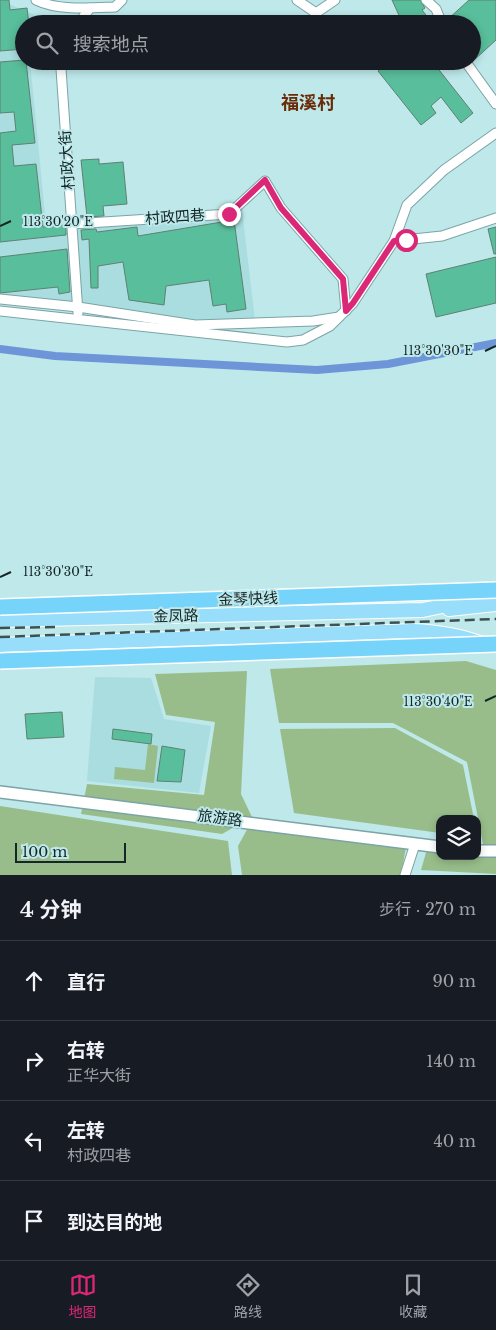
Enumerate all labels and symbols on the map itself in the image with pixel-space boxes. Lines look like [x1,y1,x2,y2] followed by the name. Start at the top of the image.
[281,92,335,114] district label: 福溪村
[55,129,78,191] street label: 村政大街
[218,203,241,226] route end
[144,205,206,228] street label: 村政四巷
[23,214,93,229] text: 113°30'20"E
[395,229,418,252] route start
[403,343,473,358] text: 113°30'30"E
[23,564,93,579] text: 113°30'30"E
[218,588,278,609] street label: 金琴快线
[153,606,199,625] street label: 金凤路
[403,694,473,709] text: 113°30'40"E
[197,805,244,830] street label: 旅游路
[15,840,126,863] scale bar

